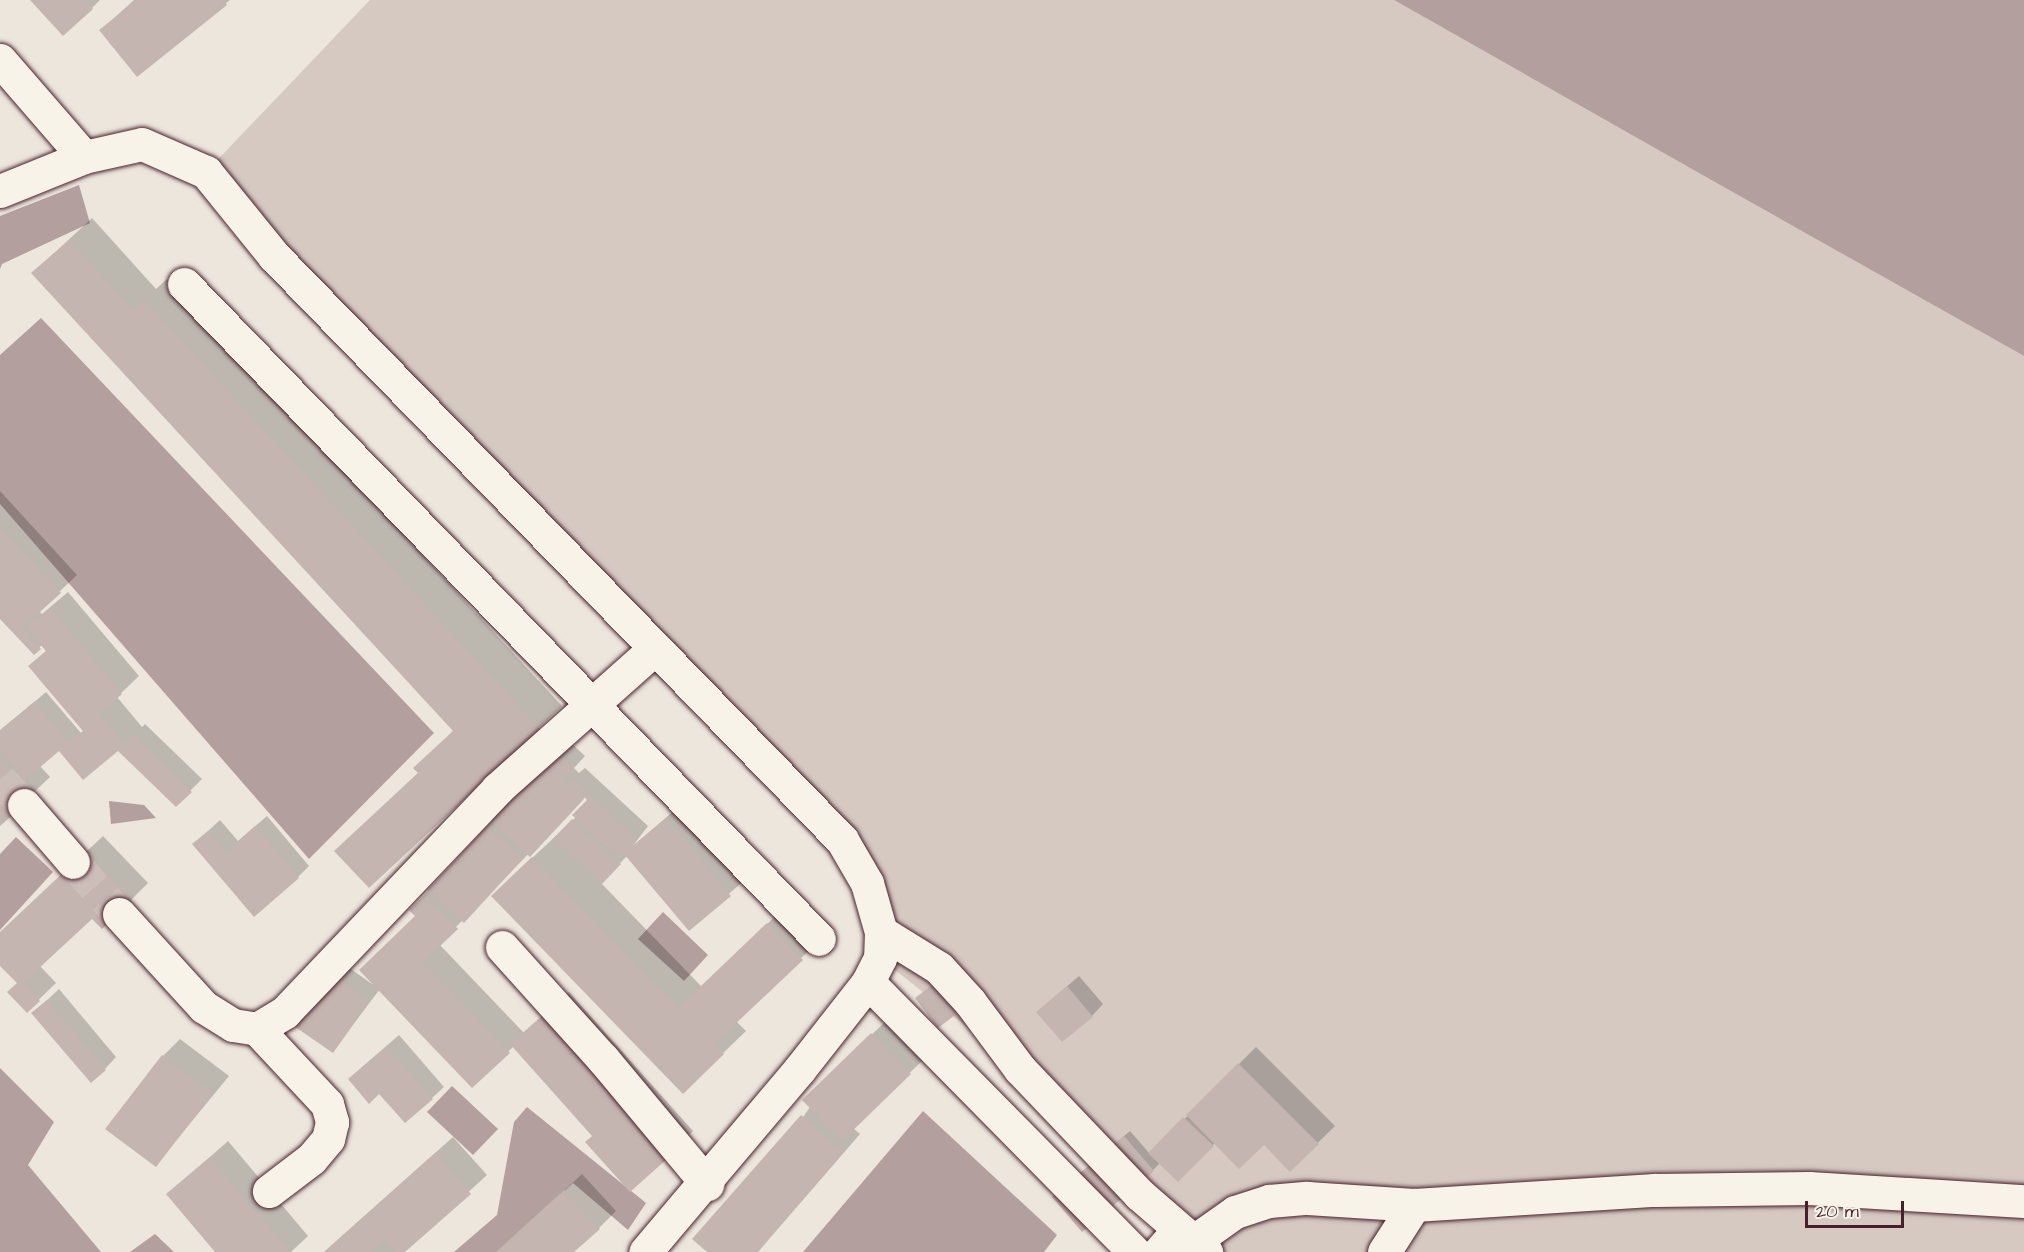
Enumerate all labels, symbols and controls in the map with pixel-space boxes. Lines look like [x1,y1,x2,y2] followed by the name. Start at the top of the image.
[1808,1189,1907,1227] scale bar
[1816,1199,1859,1224] text: 20 m

